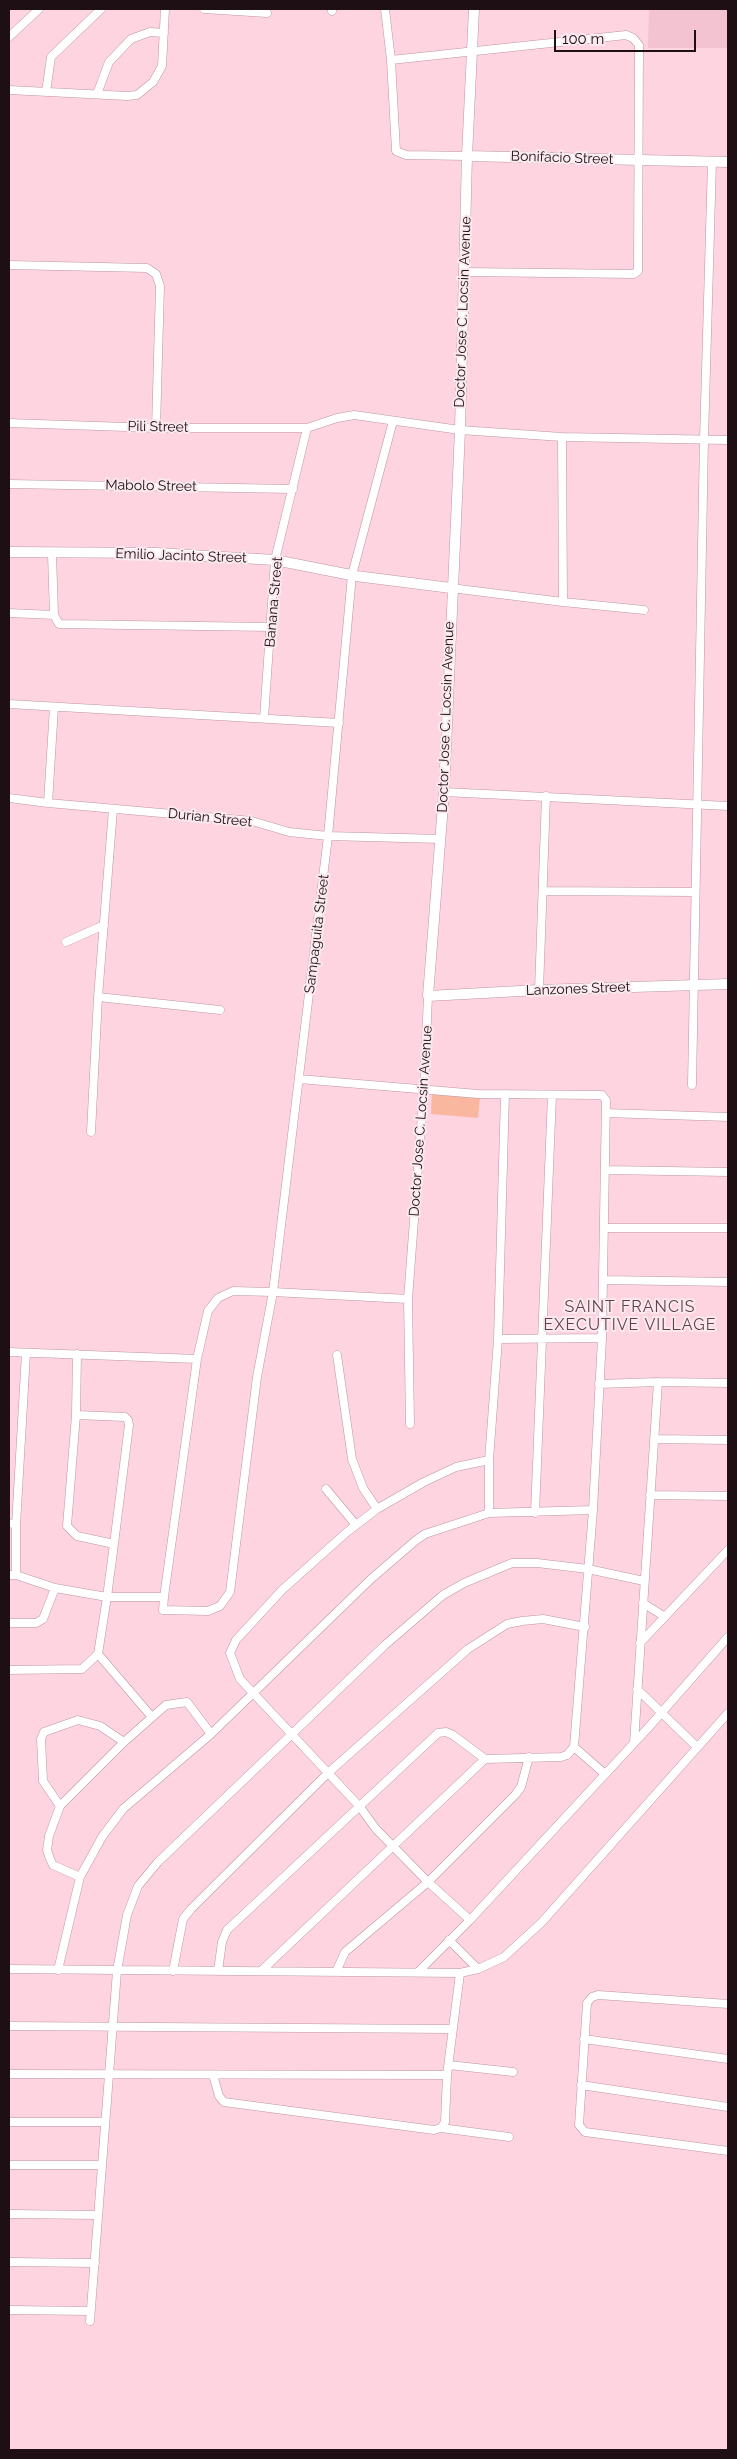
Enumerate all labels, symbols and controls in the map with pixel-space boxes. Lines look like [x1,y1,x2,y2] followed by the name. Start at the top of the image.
[557,20,700,52] scale bar
[562,30,604,48] text: 100 m
[510,148,614,168] street label: Bonifacio Street
[451,216,475,408] street label: Doctor Jose C. Locsin Avenue
[127,418,189,436] street label: Pili Street
[105,477,197,495] street label: Mabolo Street
[115,545,247,567] street label: Emilio Jacinto Street
[262,556,286,648] street label: Banana Street
[434,621,458,813] street label: Doctor Jose C. Locsin Avenue
[167,805,253,831] street label: Durian Street
[301,873,333,995] street label: Sampaguita Street
[525,979,631,999] street label: Lanzones Street
[406,1025,436,1217] street label: Doctor Jose C. Locsin Avenue
[541,1297,719,1335] district label: SAINT FRANCIS EXECUTIVE VILLAGE

